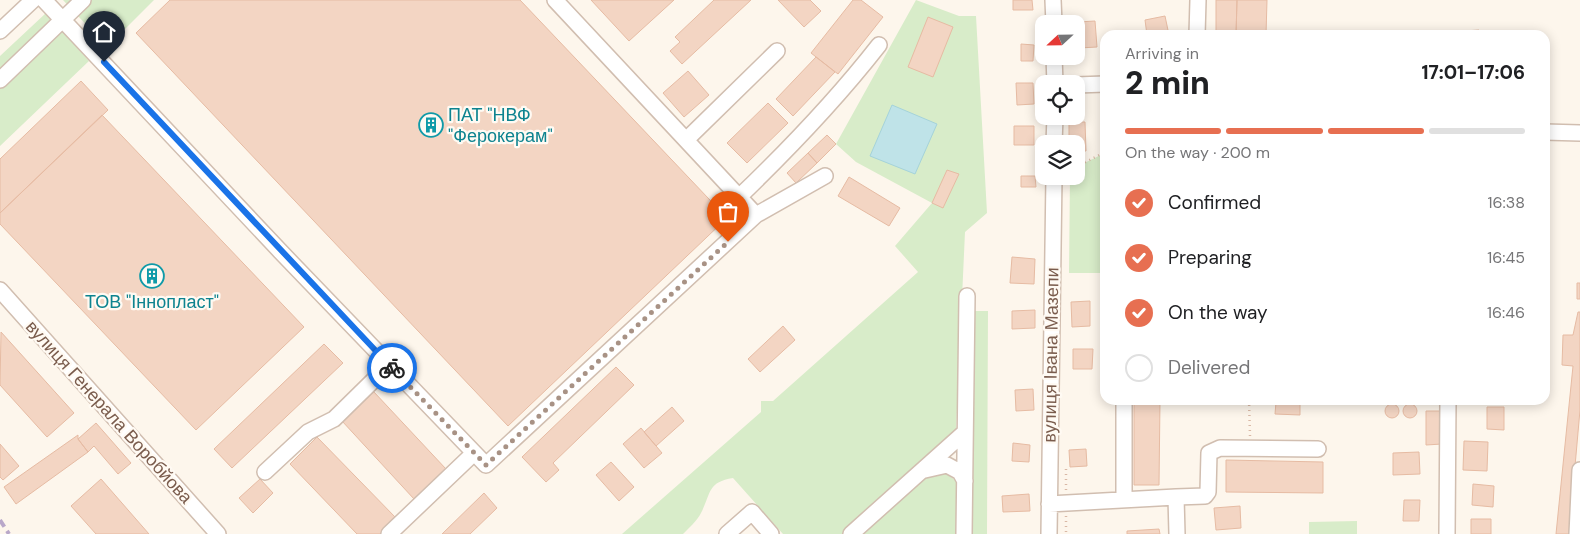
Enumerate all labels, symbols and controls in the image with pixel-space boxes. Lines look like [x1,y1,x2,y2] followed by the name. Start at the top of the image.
[83,11,125,62] pin
[1035,15,1085,65] north arrow
[1035,15,1085,185] map controls
[90,18,118,46] icon: home
[1125,43,1199,64] text: Arriving in
[1422,60,1525,85] text: 17:01–17:06
[1125,62,1210,104] text: 2 min
[1035,75,1085,125] button: locate
[448,103,553,148] place label: ПАТ "НВФ "Ферокерам"
[418,112,444,138] building icon: ПАТ "НВФ "Ферокерам"
[1035,135,1085,185] button: layers
[1125,142,1270,163] text: On the way · 200 m
[1125,189,1153,217] icon: check
[1168,190,1261,215] text: Confirmed
[707,191,749,242] pin
[1488,192,1525,213] text: 16:38
[714,198,742,226] icon: bag
[1125,244,1153,272] icon: check
[1168,245,1252,270] text: Preparing
[1487,247,1525,268] text: 16:45
[139,263,165,289] building icon: ТОВ "Іннопласт"
[1037,267,1065,443] street label: вулиця Івана Мазепи
[85,290,219,314] place label: ТОВ "Іннопласт"
[1125,299,1153,327] icon: check
[1168,300,1268,325] text: On the way
[1487,302,1525,323] text: 16:46
[20,315,198,509] street label: вулиця Генерала Воробйова
[367,343,417,393] courier
[378,354,406,382] icon: bike
[1168,355,1250,380] text: Delivered

